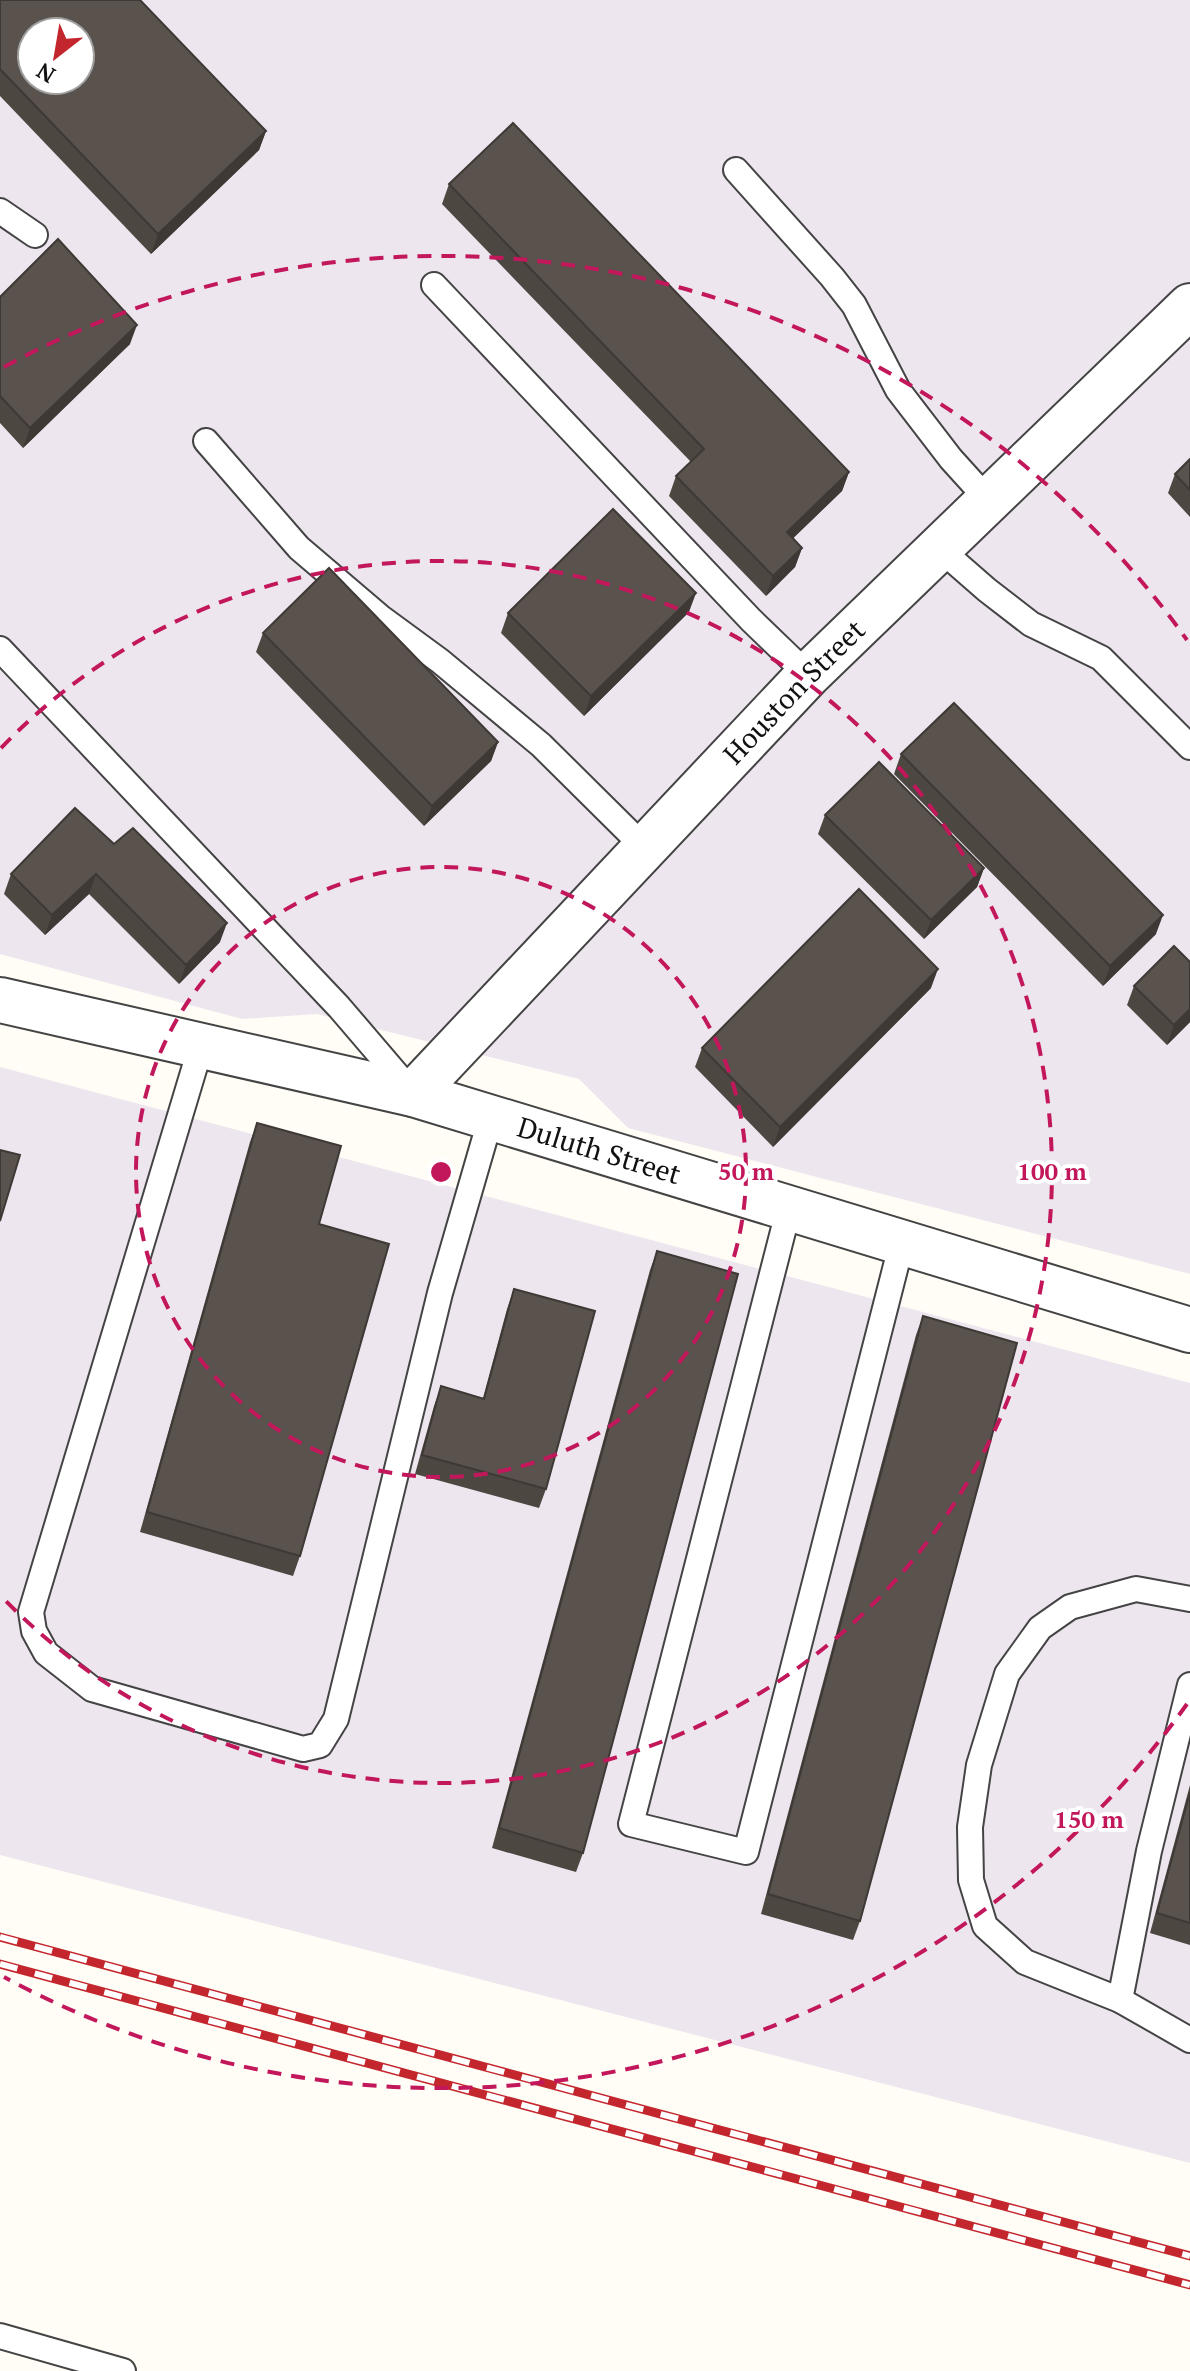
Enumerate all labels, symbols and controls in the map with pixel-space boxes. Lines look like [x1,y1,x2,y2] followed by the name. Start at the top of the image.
[16,16,96,96] north arrow
[31,57,60,90] text: N
[715,611,873,772] street label: Houston Street
[513,1108,686,1192] street label: Duluth Street
[718,1155,774,1187] text: 50 m
[1017,1155,1087,1187] text: 100 m
[427,1158,455,1186] centre of rings
[1054,1803,1124,1835] text: 150 m

